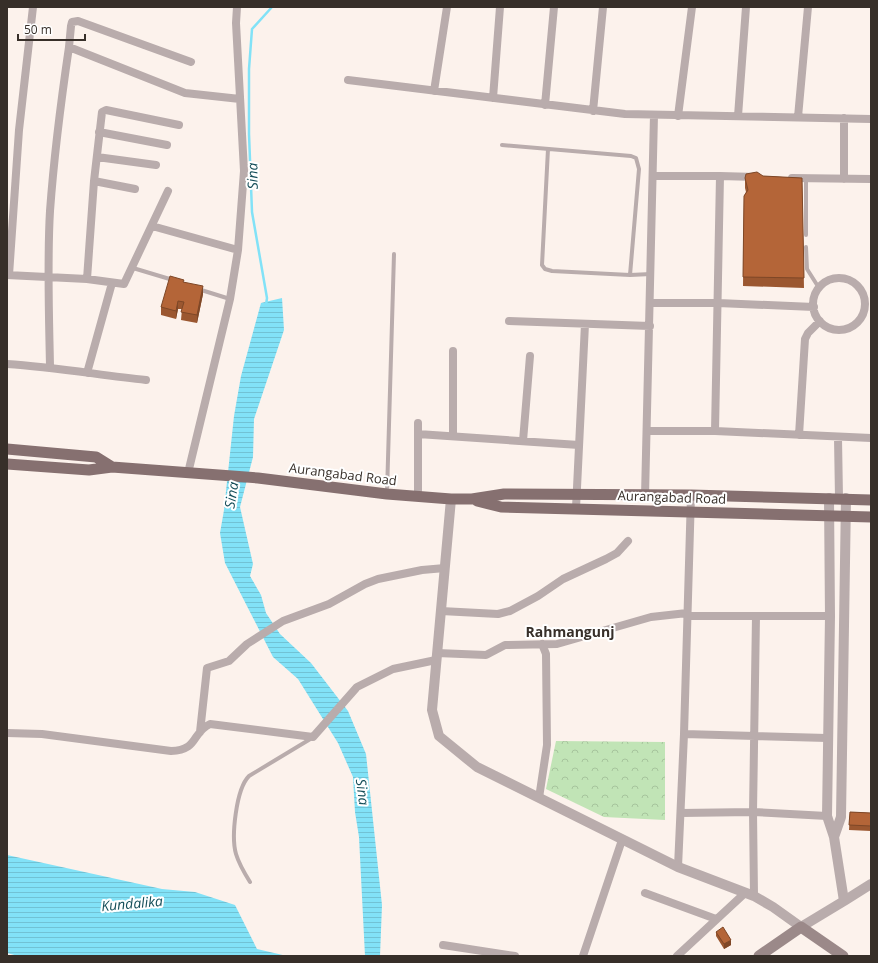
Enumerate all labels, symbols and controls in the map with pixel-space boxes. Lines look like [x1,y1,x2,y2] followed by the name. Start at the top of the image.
[18,16,85,42] scale bar
[24,21,52,38] text: 50 m
[242,162,262,189] water label: Sina
[288,458,398,490] street label: Aurangabad Road
[220,480,242,510] water label: Sina
[617,486,727,508] street label: Aurangabad Road
[526,622,614,641] district label: Rahmangunj
[352,778,374,807] water label: Sina
[100,891,164,915] water label: Kundalika

